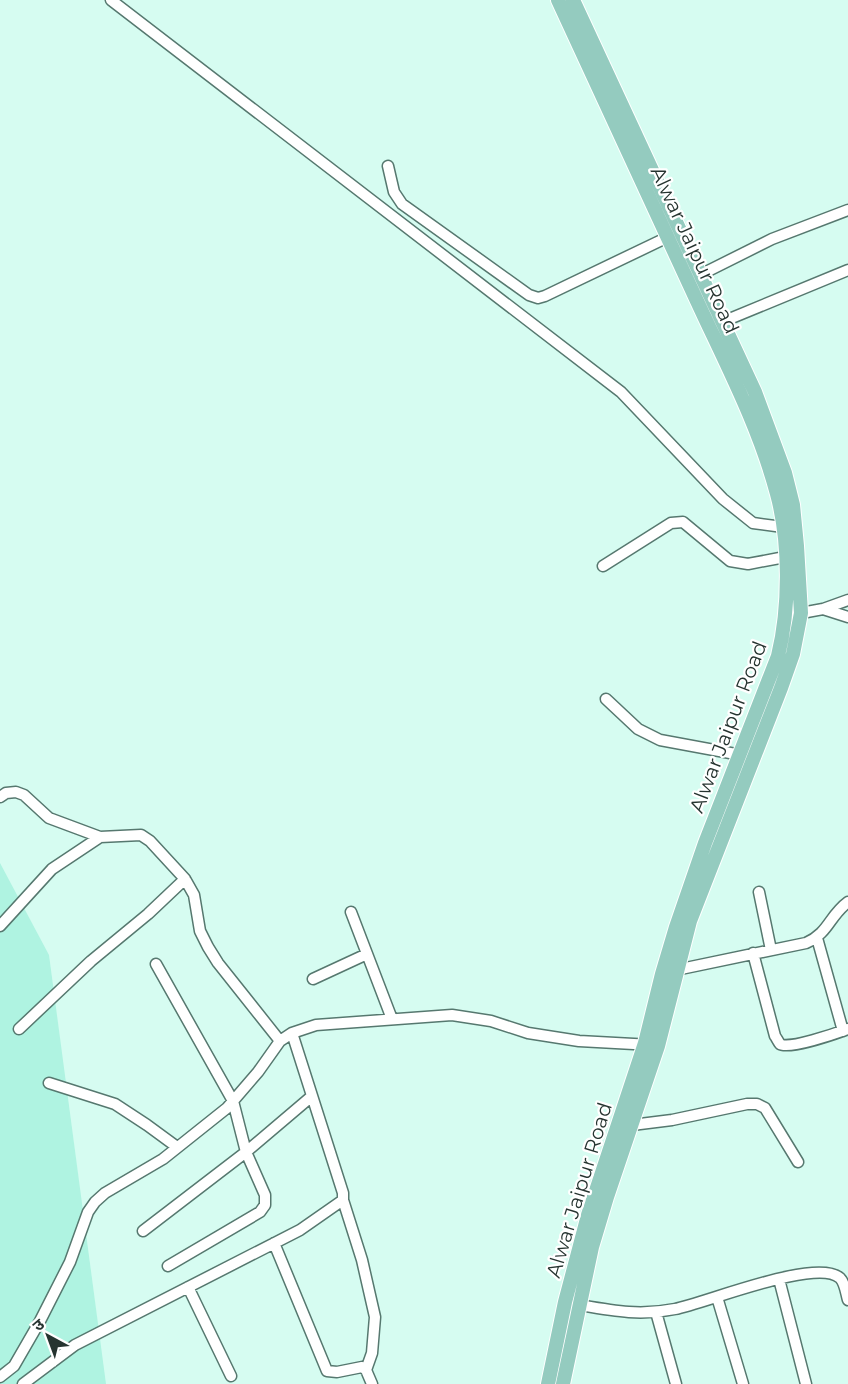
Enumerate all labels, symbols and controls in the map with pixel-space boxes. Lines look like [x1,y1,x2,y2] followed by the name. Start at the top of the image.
[646,163,744,337] street label: Alwar Jaipur Road
[684,638,772,816] street label: Alwar Jaipur Road
[541,1100,617,1280] street label: Alwar Jaipur Road
[18,1306,78,1366] north arrow
[29,1314,49,1335] text: उ

